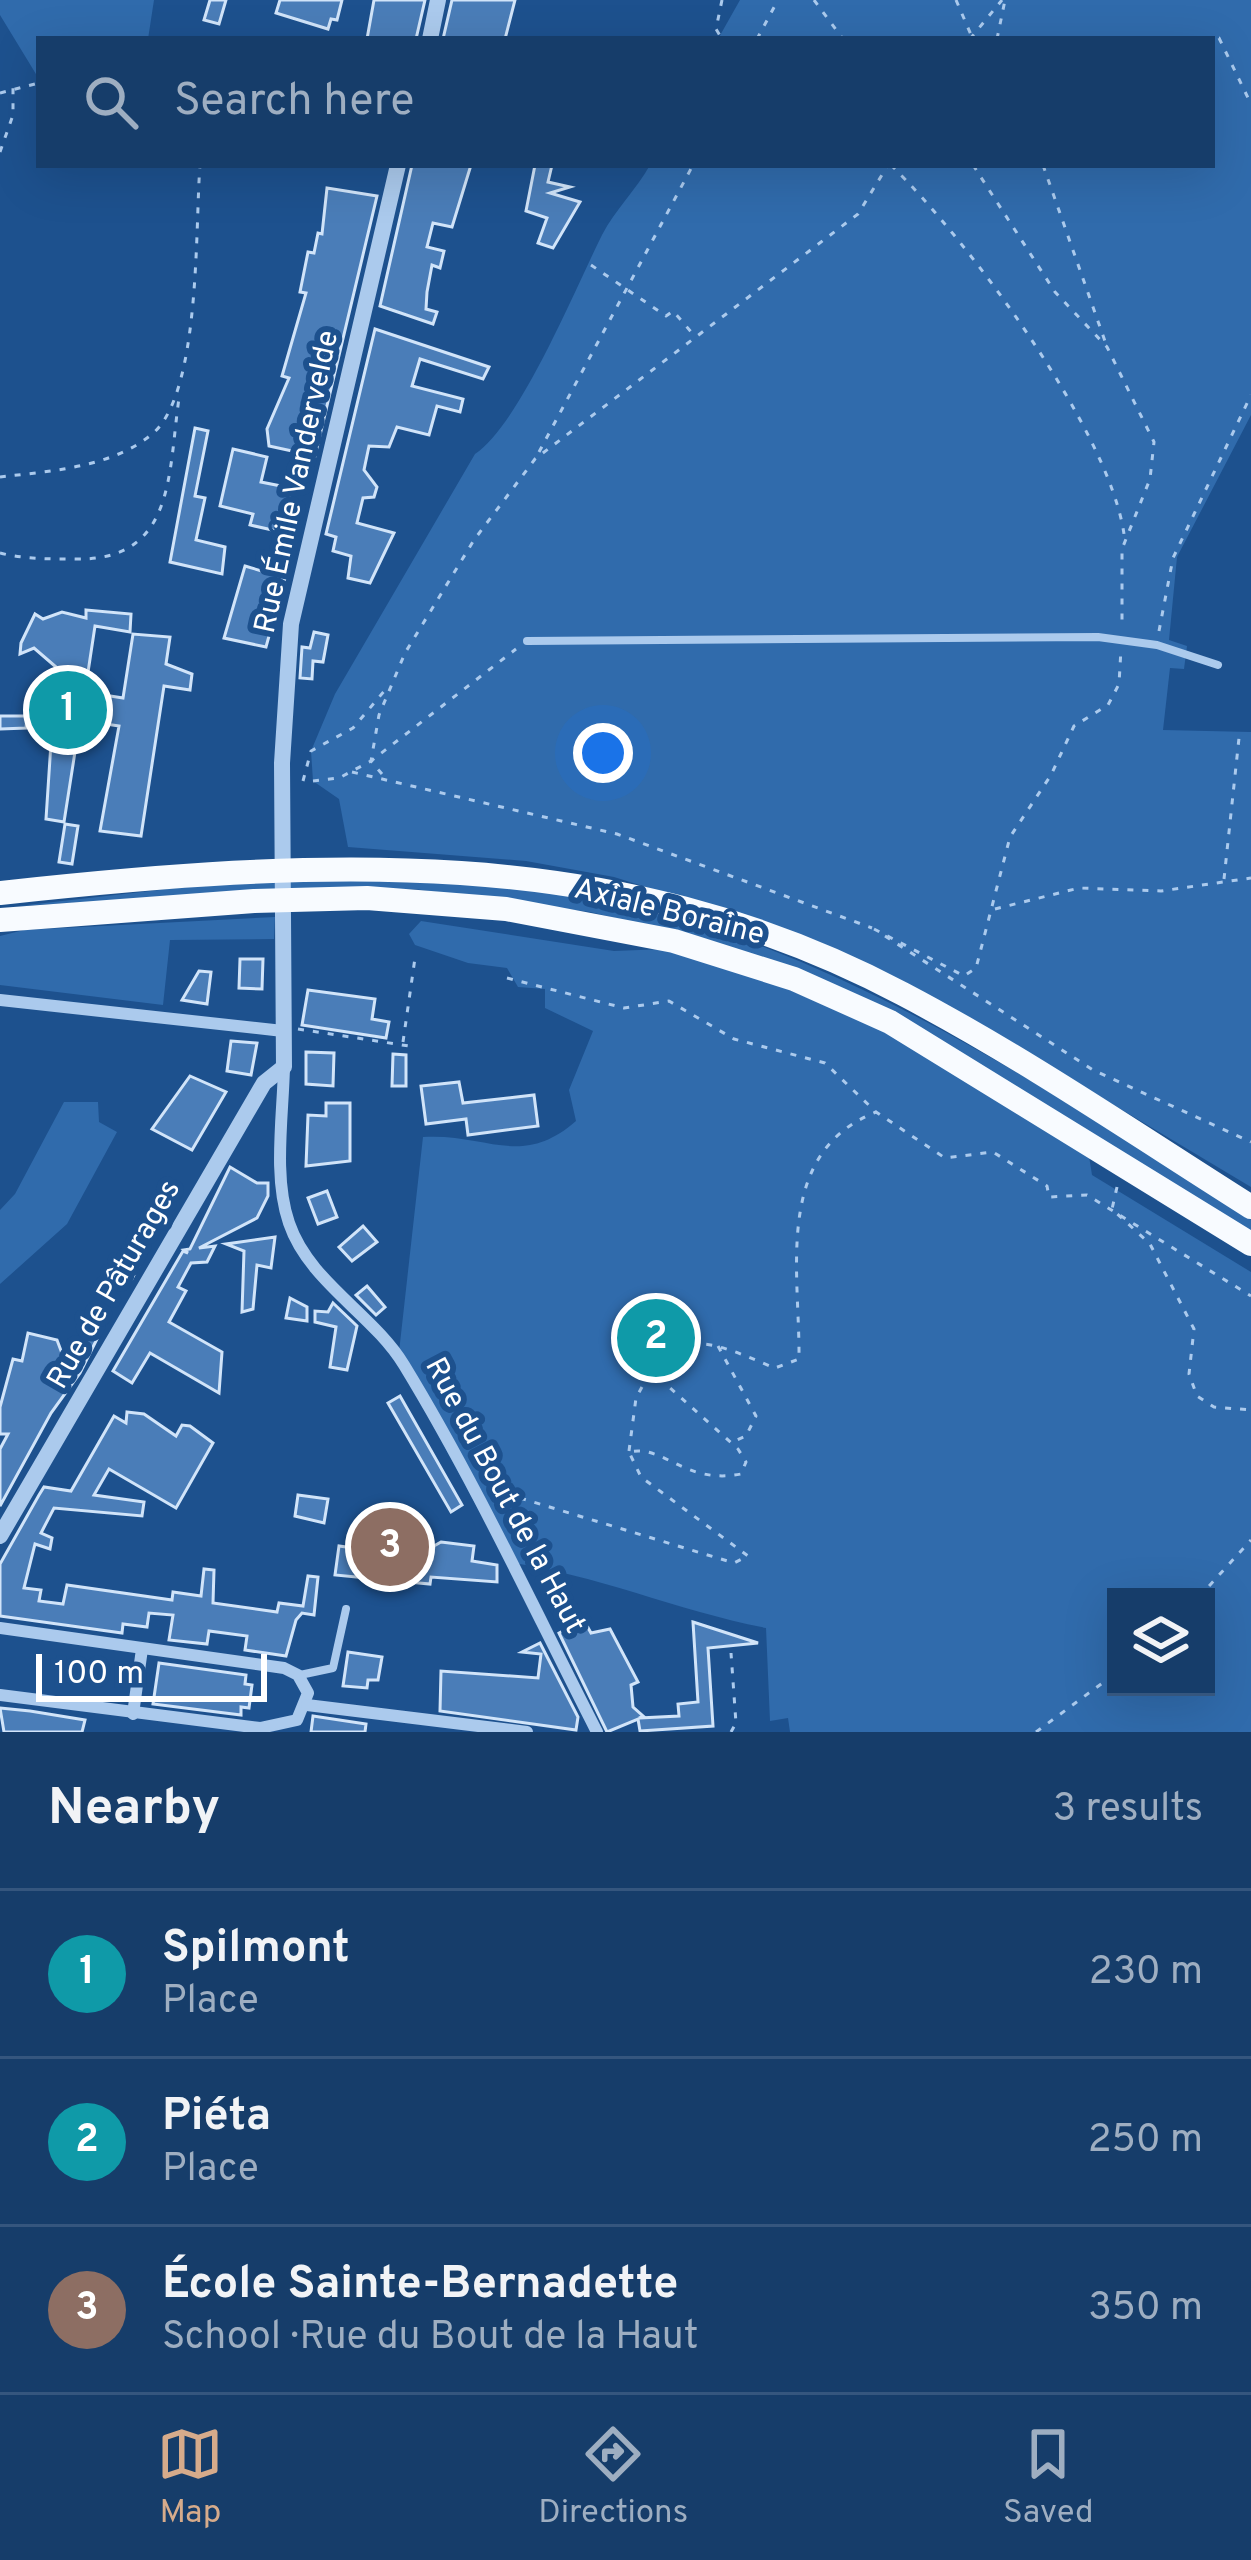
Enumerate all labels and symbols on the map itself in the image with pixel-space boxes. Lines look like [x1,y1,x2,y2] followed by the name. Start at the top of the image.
[246,327,348,637] street label: Rue Émile Vandervelde
[29,665,107,755] pin: 1
[573,723,633,783] your location
[570,871,768,955] street label: Axiale Boraine
[40,1174,190,1396] street label: Rue de Pâturages
[617,1293,695,1383] pin: 2
[416,1352,592,1640] street label: Rue du Bout de la Haut
[351,1502,429,1592] pin: 3
[36,1648,267,1701] scale bar

